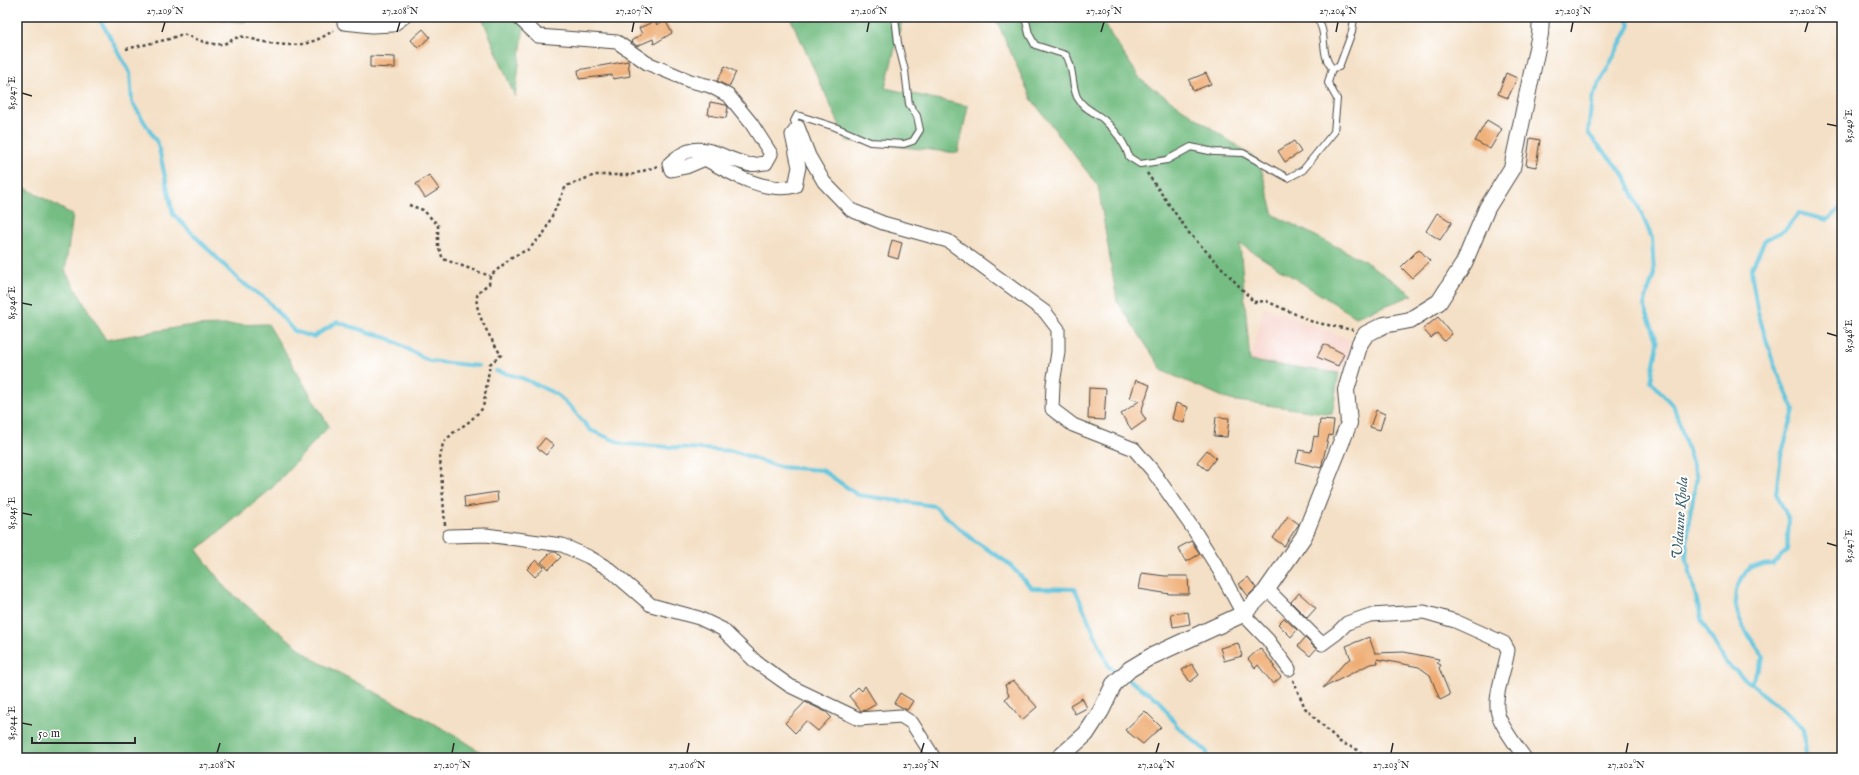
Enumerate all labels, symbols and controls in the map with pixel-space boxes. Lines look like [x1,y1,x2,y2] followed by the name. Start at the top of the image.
[146,5,184,18] text: 27.209°N
[382,5,419,18] text: 27.208°N
[615,5,653,18] text: 27.207°N
[850,5,888,18] text: 27.206°N
[1086,5,1123,18] text: 27.205°N
[1319,5,1357,18] text: 27.204°N
[1555,5,1592,18] text: 27.203°N
[1789,5,1827,18] text: 27.202°N
[6,76,19,110] text: 85.947°E
[1843,109,1856,143] text: 85.949°E
[6,286,19,320] text: 85.946°E
[1843,319,1856,352] text: 85.948°E
[1668,476,1692,560] water label: Udaune Khola
[6,497,19,529] text: 85.945°E
[1843,529,1856,563] text: 85.947°E
[6,706,19,740] text: 85.944°E
[32,719,135,745] scale bar
[38,726,60,741] text: 50 m
[199,759,236,772] text: 27.208°N
[433,759,471,772] text: 27.207°N
[668,759,706,772] text: 27.206°N
[903,759,940,772] text: 27.205°N
[1137,759,1175,772] text: 27.204°N
[1373,759,1410,772] text: 27.203°N
[1607,759,1645,772] text: 27.202°N

